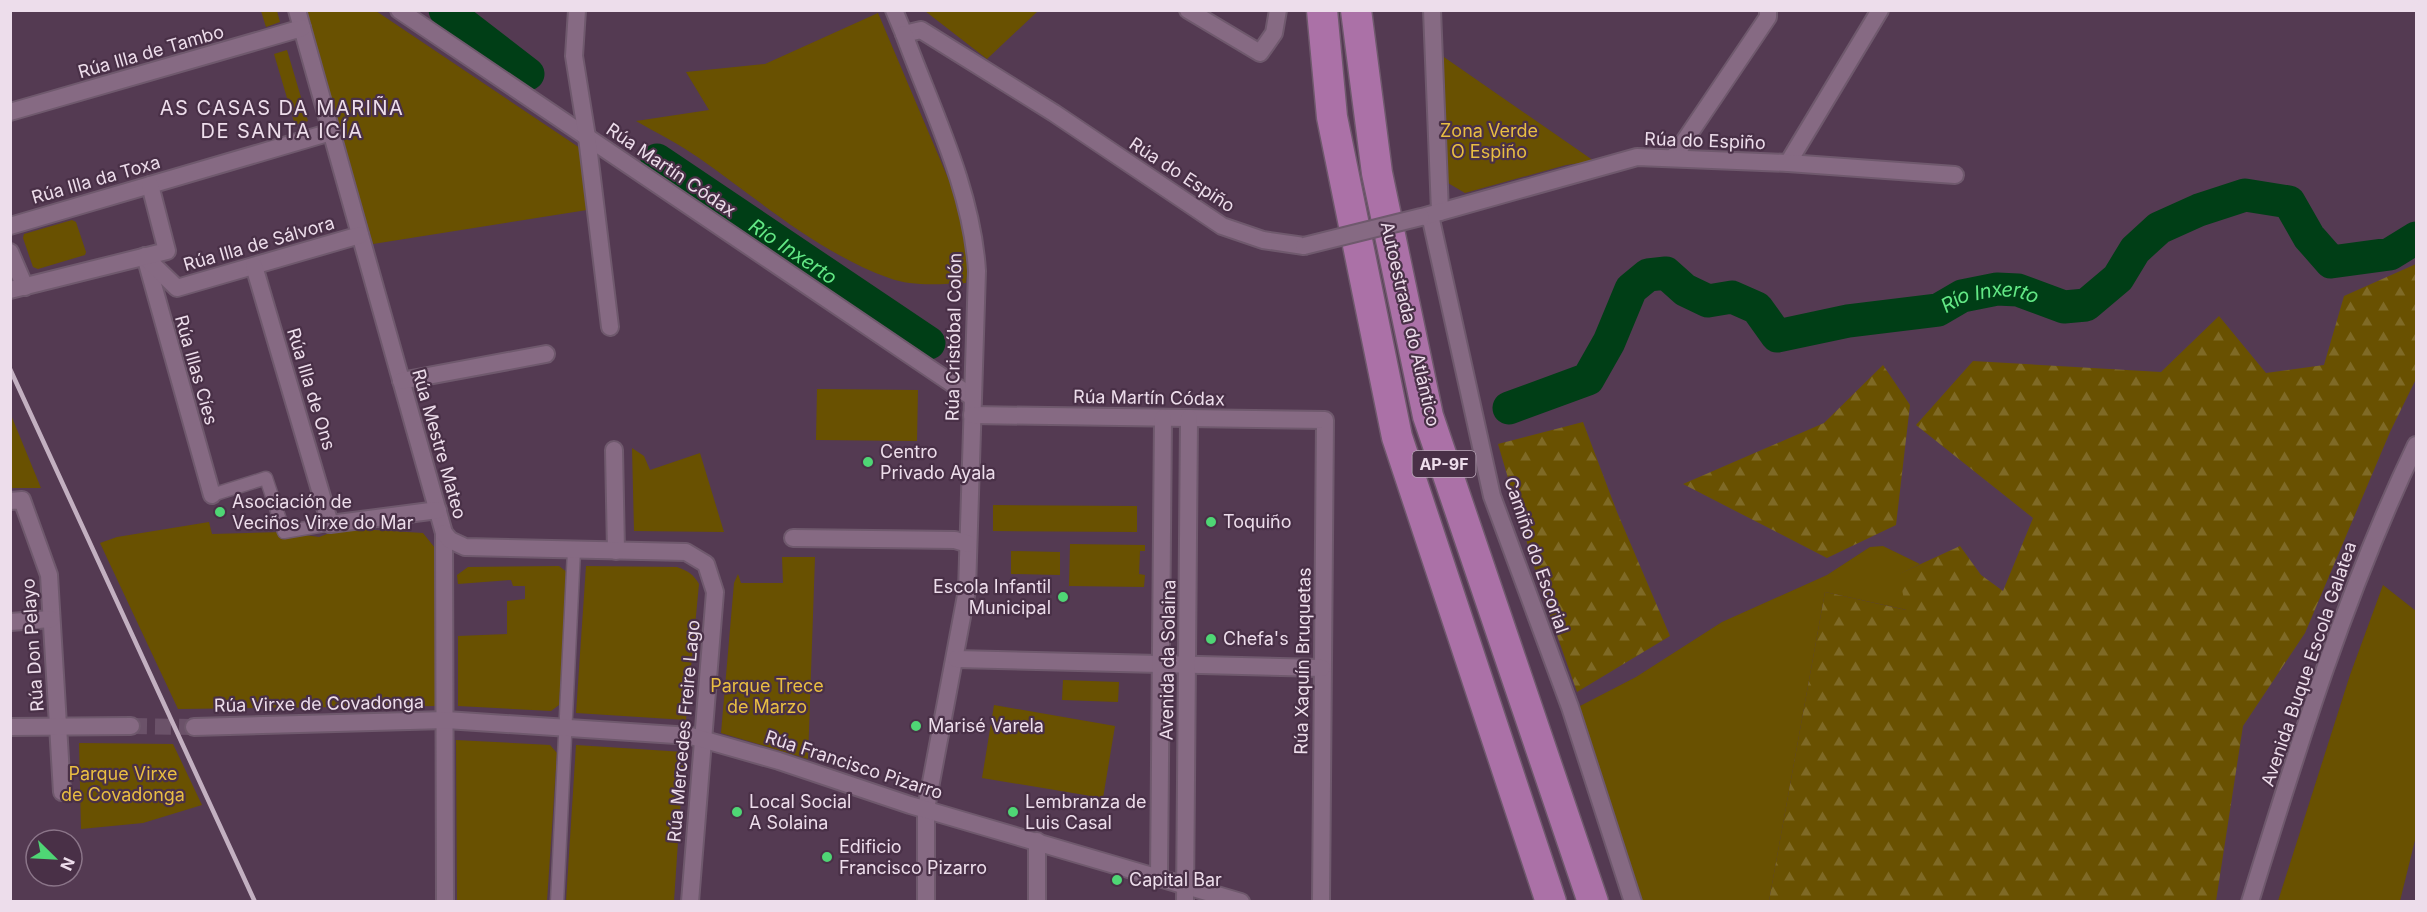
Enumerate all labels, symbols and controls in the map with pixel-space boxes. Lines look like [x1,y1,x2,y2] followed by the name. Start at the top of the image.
[76,21,226,82] street label: Rúa Illa de Tambo
[160,95,404,143] district label: AS CASAS DA MARIÑA DE SANTA ICÍA
[603,118,740,221] street label: Rúa Martín Códax
[1440,120,1538,162] park label: Zona Verde O Espiño
[1644,128,1766,153] street label: Rúa do Espiño
[1126,133,1239,216] street label: Rúa do Espiño
[29,151,163,208] street label: Rúa Illa da Toxa
[181,212,337,275] street label: Rúa Illa de Sálvora
[745,213,842,290] water label: Río Inxerto
[1377,219,1444,428] street label: Autoestrada do Atlántico
[942,253,965,421] street label: Rúa Cristóbal Colón
[1936,276,2042,318] water label: Río Inxerto
[171,313,222,427] street label: Rúa Illas Cíes
[283,325,340,452] street label: Rúa Illa de Ons
[408,366,471,521] street label: Rúa Mestre Mateo
[1073,386,1225,409] street label: Rúa Martín Códax
[880,441,996,483] place label: Centro Privado Ayala
[1412,451,1476,477] road number: AP-9F
[861,455,875,469] marker: Centro Privado Ayala
[1500,474,1573,636] street label: Camiño do Escorial
[232,491,414,533] place label: Asociación de Veciños Virxe do Mar
[213,505,227,519] marker: Asociación de Veciños Virxe do Mar
[1223,511,1291,532] place label: Toquiño
[1204,515,1218,529] marker: Toquiño
[2257,539,2360,789] street label: Avenida Buque Escola Galatea
[1290,567,1315,755] street label: Rúa Xaquín Bruquetas
[933,576,1051,618] place label: Escola Infantil Municipal
[17,578,48,712] street label: Rúa Don Pelayo
[1156,579,1179,741] street label: Avenida da Solaina
[1056,590,1070,604] marker: Escola Infantil Municipal
[663,619,704,843] street label: Rúa Mercedes Freire Lago
[1223,628,1289,649] place label: Chefa's
[1204,632,1218,646] marker: Chefa's
[710,675,824,717] park label: Parque Trece de Marzo
[214,691,424,716] street label: Rúa Virxe de Covadonga
[928,715,1044,736] place label: Marisé Varela
[909,719,923,733] marker: Marisé Varela
[763,726,946,803] street label: Rúa Francisco Pizarro
[61,763,185,805] park label: Parque Virxe de Covadonga
[749,791,851,833] place label: Local Social A Solaina
[1025,791,1147,833] place label: Lembranza de Luis Casal
[730,805,744,819] marker: Local Social A Solaina
[1006,805,1020,819] marker: Lembranza de Luis Casal
[24,828,84,888] north arrow
[839,836,987,878] place label: Edificio Francisco Pizarro
[820,850,834,864] marker: Edificio Francisco Pizarro
[56,854,79,874] text: N
[1129,869,1222,890] place label: Capital Bar
[1110,873,1124,887] marker: Capital Bar

